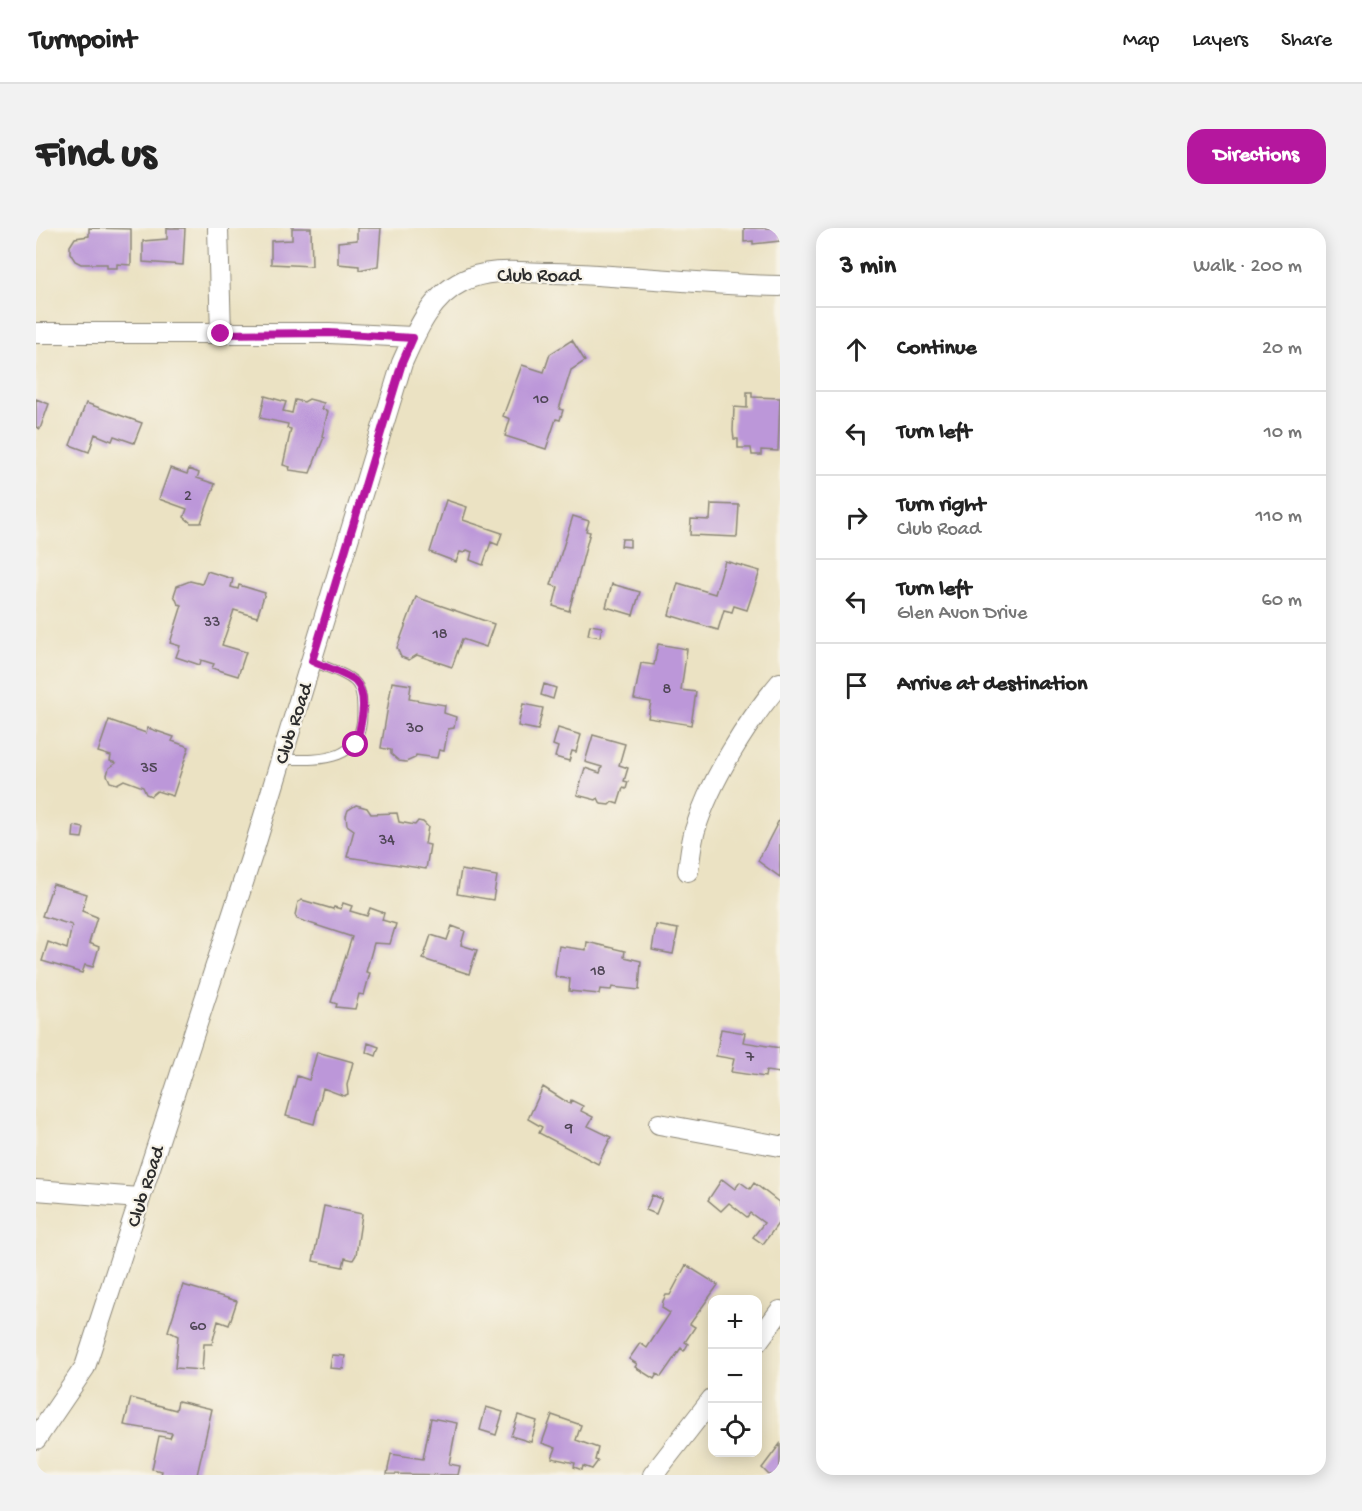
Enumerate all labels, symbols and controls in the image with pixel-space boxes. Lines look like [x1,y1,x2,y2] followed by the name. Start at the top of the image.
[30,25,136,58] text: Turnpoint
[1123,29,1159,54] text: Map
[1192,29,1248,54] text: Layers
[1281,29,1332,54] text: Share
[1187,129,1326,184] button: Directions
[36,132,156,181] text: Find us
[840,252,896,283] text: 3 min
[1193,256,1302,279] text: Walk · 200 m
[497,266,583,289] street label: Club Road
[207,320,233,346] route end
[840,333,873,366] icon: ahead
[897,336,977,362] text: Continue
[1262,338,1302,361] text: 20 m
[532,391,549,410] house number: 10
[840,417,873,450] icon: left
[897,420,971,446] text: Turn left
[1264,422,1302,445] text: 10 m
[184,488,192,507] house number: 2
[897,493,985,519] text: Turn right
[840,501,873,534] icon: right
[1256,506,1302,529] text: 110 m
[897,519,981,542] text: Club Road
[897,577,971,603] text: Turn left
[840,585,873,618] icon: left
[1262,590,1302,613] text: 60 m
[897,603,1027,626] text: Glen Avon Drive
[203,614,220,633] house number: 33
[431,626,448,645] house number: 18
[840,669,873,702] icon: arrive
[897,672,1087,698] text: Arrive at destination
[271,679,320,767] street label: Club Road
[663,681,672,700] house number: 8
[405,720,424,739] house number: 30
[342,731,368,757] route start
[140,760,157,779] house number: 35
[378,832,395,851] house number: 34
[589,963,606,982] house number: 18
[745,1049,755,1068] house number: 7
[564,1120,573,1139] house number: 9
[123,1142,172,1230] street label: Club Road
[708,1295,762,1457] map controls
[708,1295,762,1349] button: +
[189,1318,207,1337] house number: 60
[708,1349,762,1403] button: −
[708,1403,762,1457] button: locate

